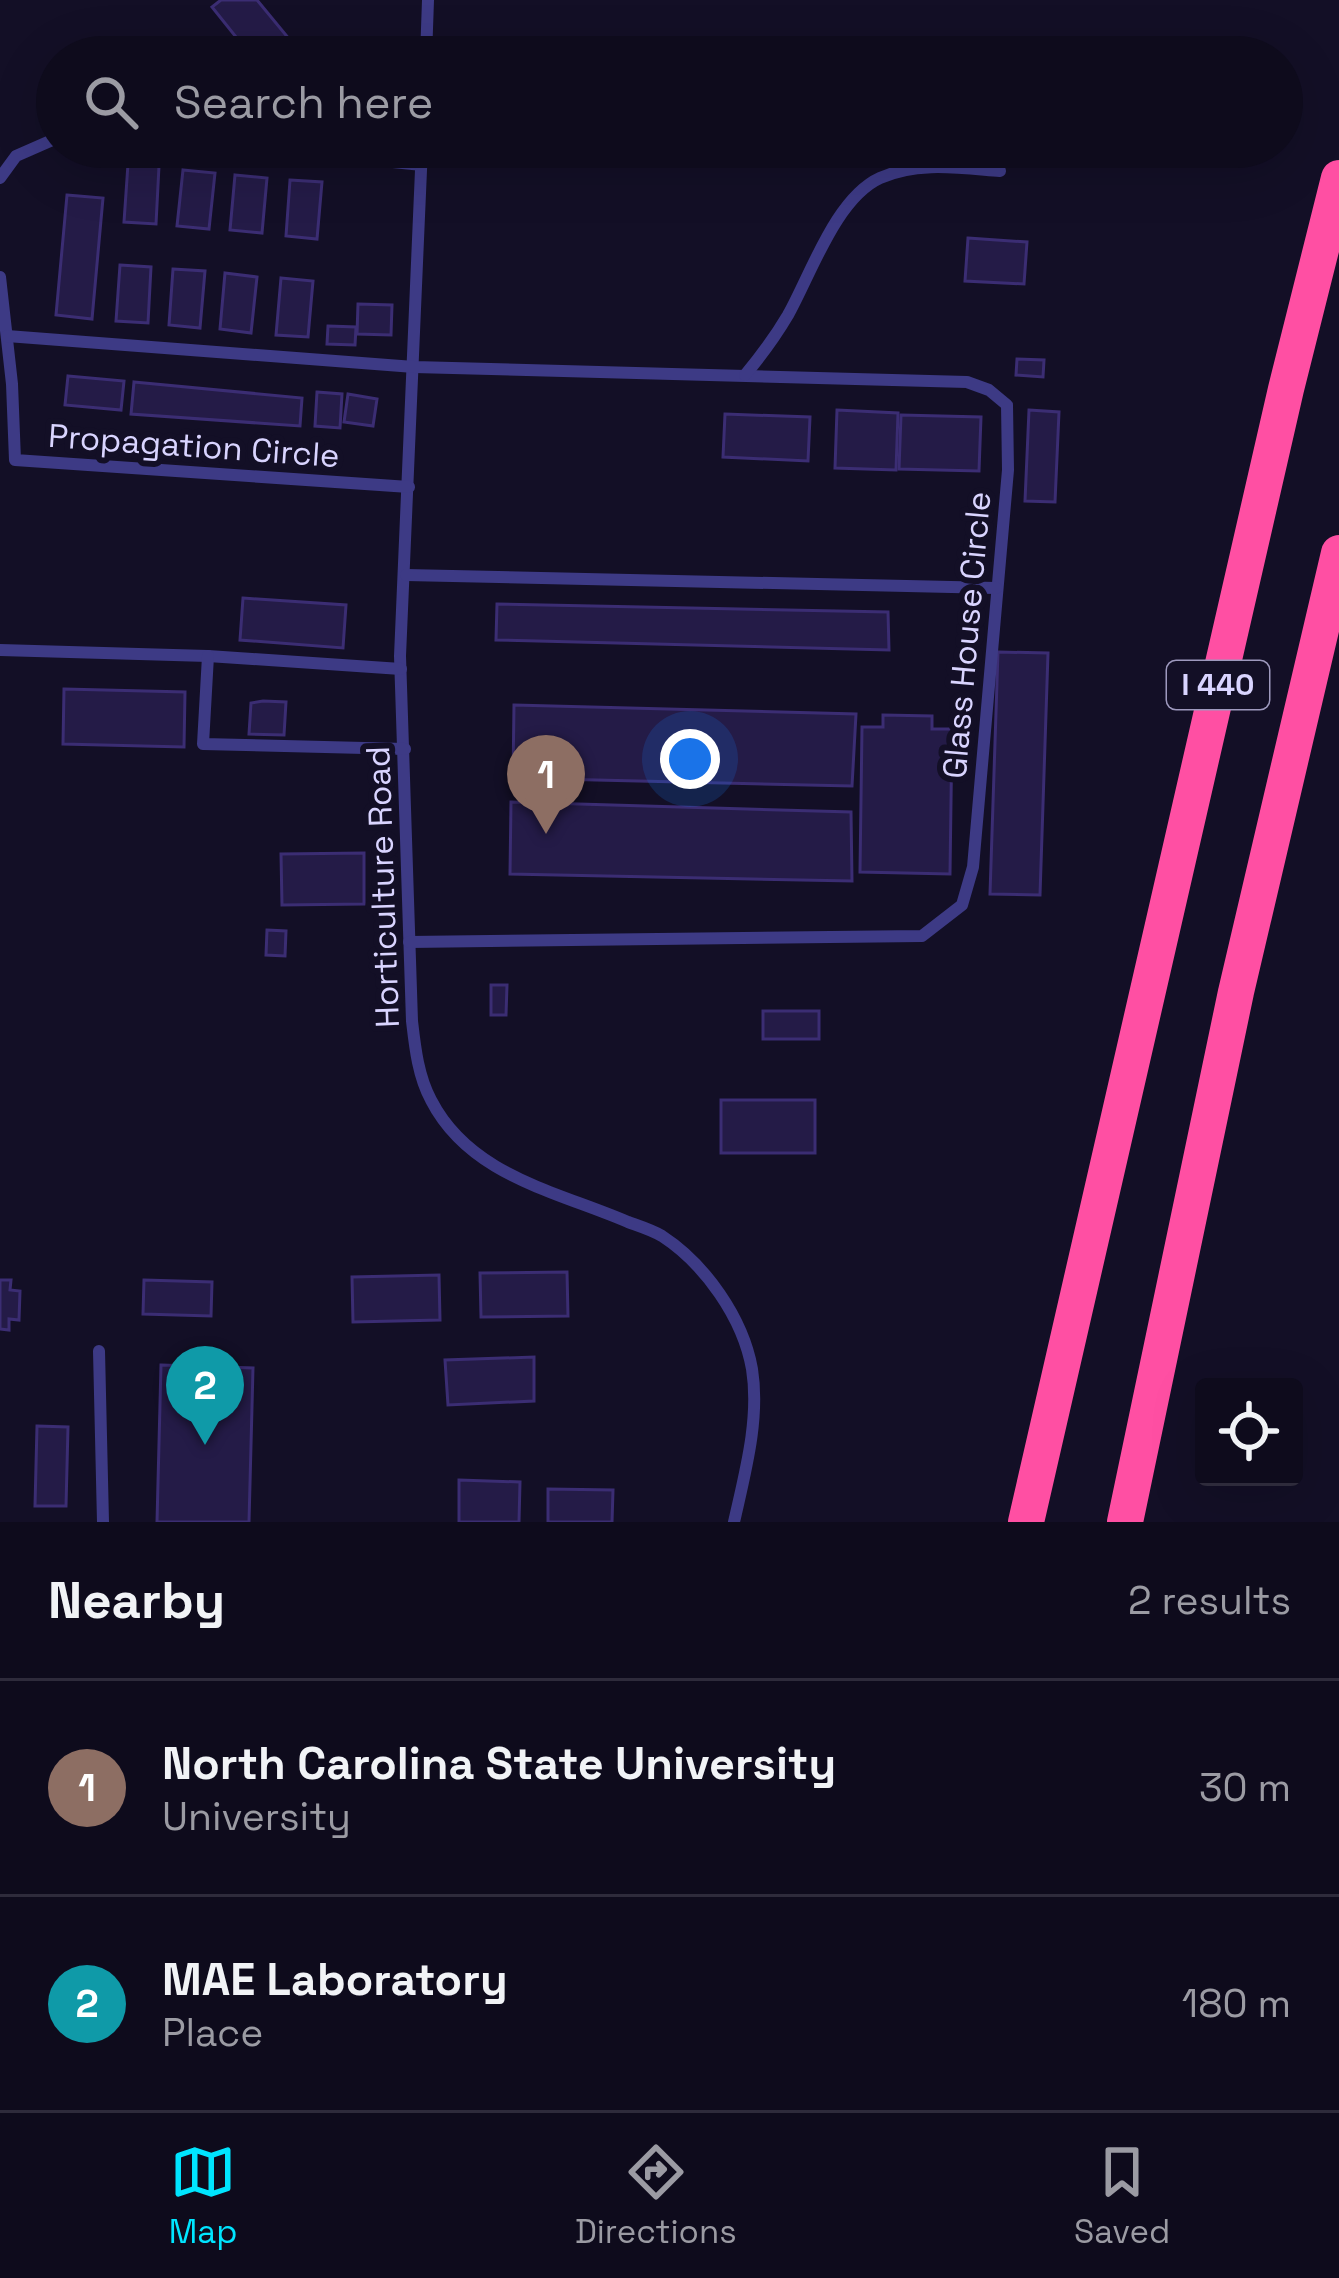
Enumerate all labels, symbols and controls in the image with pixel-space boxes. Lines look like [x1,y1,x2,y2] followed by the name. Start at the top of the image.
[36,36,1303,168] search box
[78,69,144,135] icon: search
[174,74,433,131] text: Search here
[47,415,341,477] street label: Propagation Circle
[934,490,1000,780] street label: Glass House Circle
[1167,661,1269,709] road number: I 440
[660,729,720,789] your location
[507,735,585,834] pin: 1
[357,745,409,1029] street label: Horticulture Road
[166,1346,244,1445] pin: 2
[1195,1378,1303,1486] map controls
[1195,1378,1303,1486] button: locate
[48,1568,225,1633] text: Nearby
[1128,1576,1291,1625] text: 2 results
[162,1735,836,1792] text: North Carolina State University
[78,1763,96,1812] text: 1
[1199,1763,1291,1812] text: 30 m
[162,1792,351,1841] text: University
[162,1951,508,2008] text: MAE Laboratory
[75,1979,99,2028] text: 2
[1182,1979,1291,2028] text: 180 m
[162,2008,263,2057] text: Place
[169,2139,237,2253] tab: Map
[575,2139,737,2253] tab: Directions
[1074,2139,1170,2253] tab: Saved

